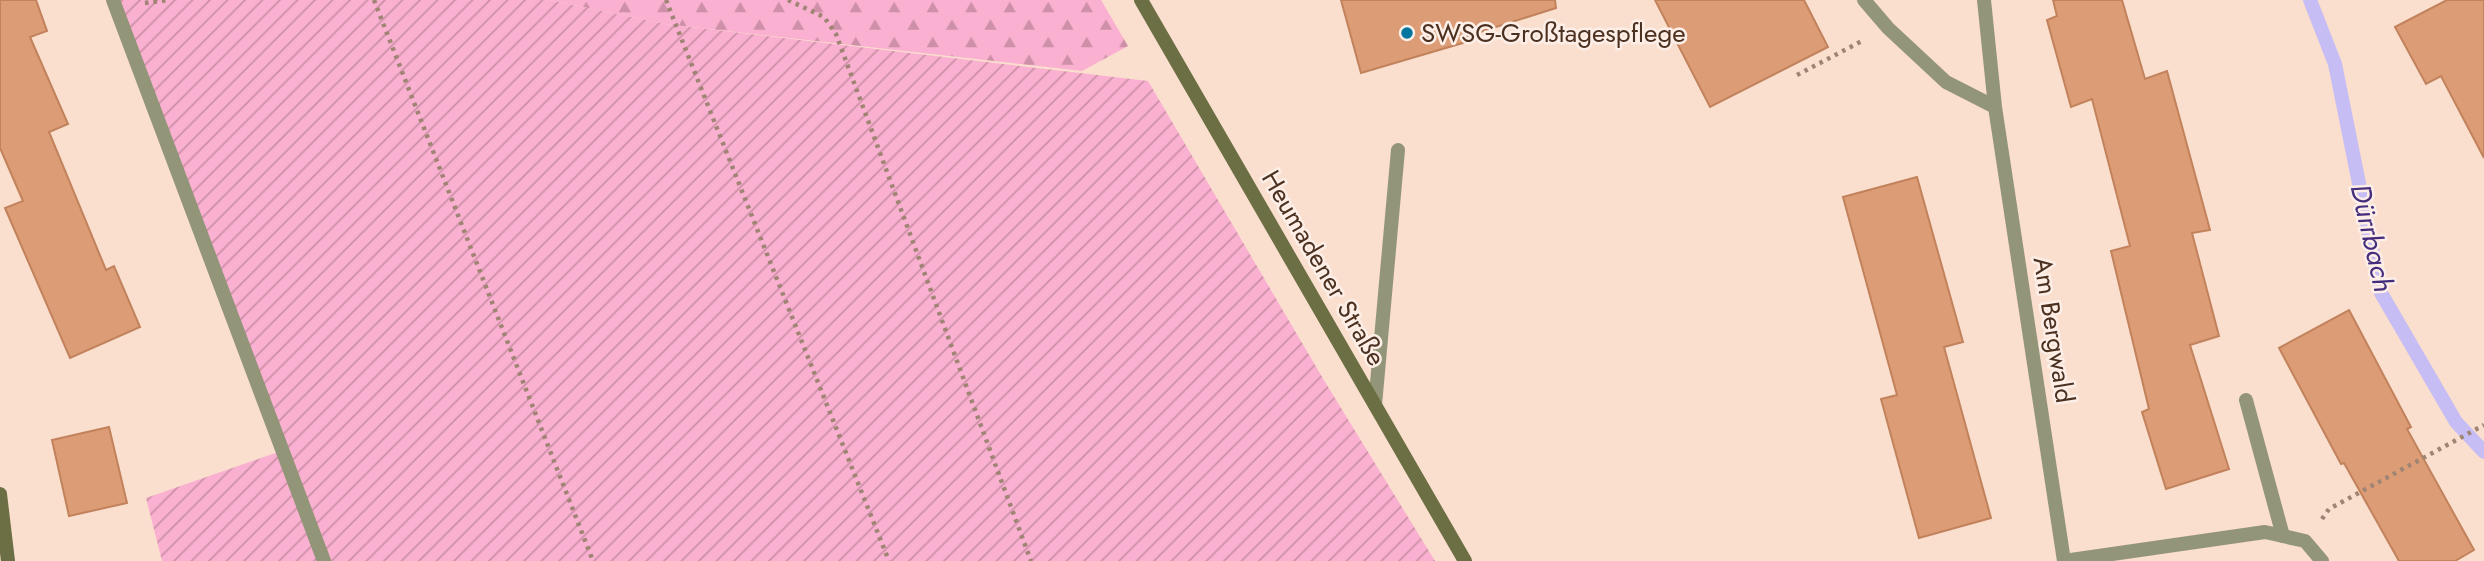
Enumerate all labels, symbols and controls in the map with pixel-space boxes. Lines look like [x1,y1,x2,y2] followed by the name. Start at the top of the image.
[1421,14,1686,52] place label: SWSG-Großtagespflege
[1399,25,1415,41] marker: SWSG-Großtagespflege
[1252,163,1396,373] street label: Heumadener Straße
[2340,180,2404,296] water label: Dürrbach
[2024,254,2084,406] street label: Am Bergwald

